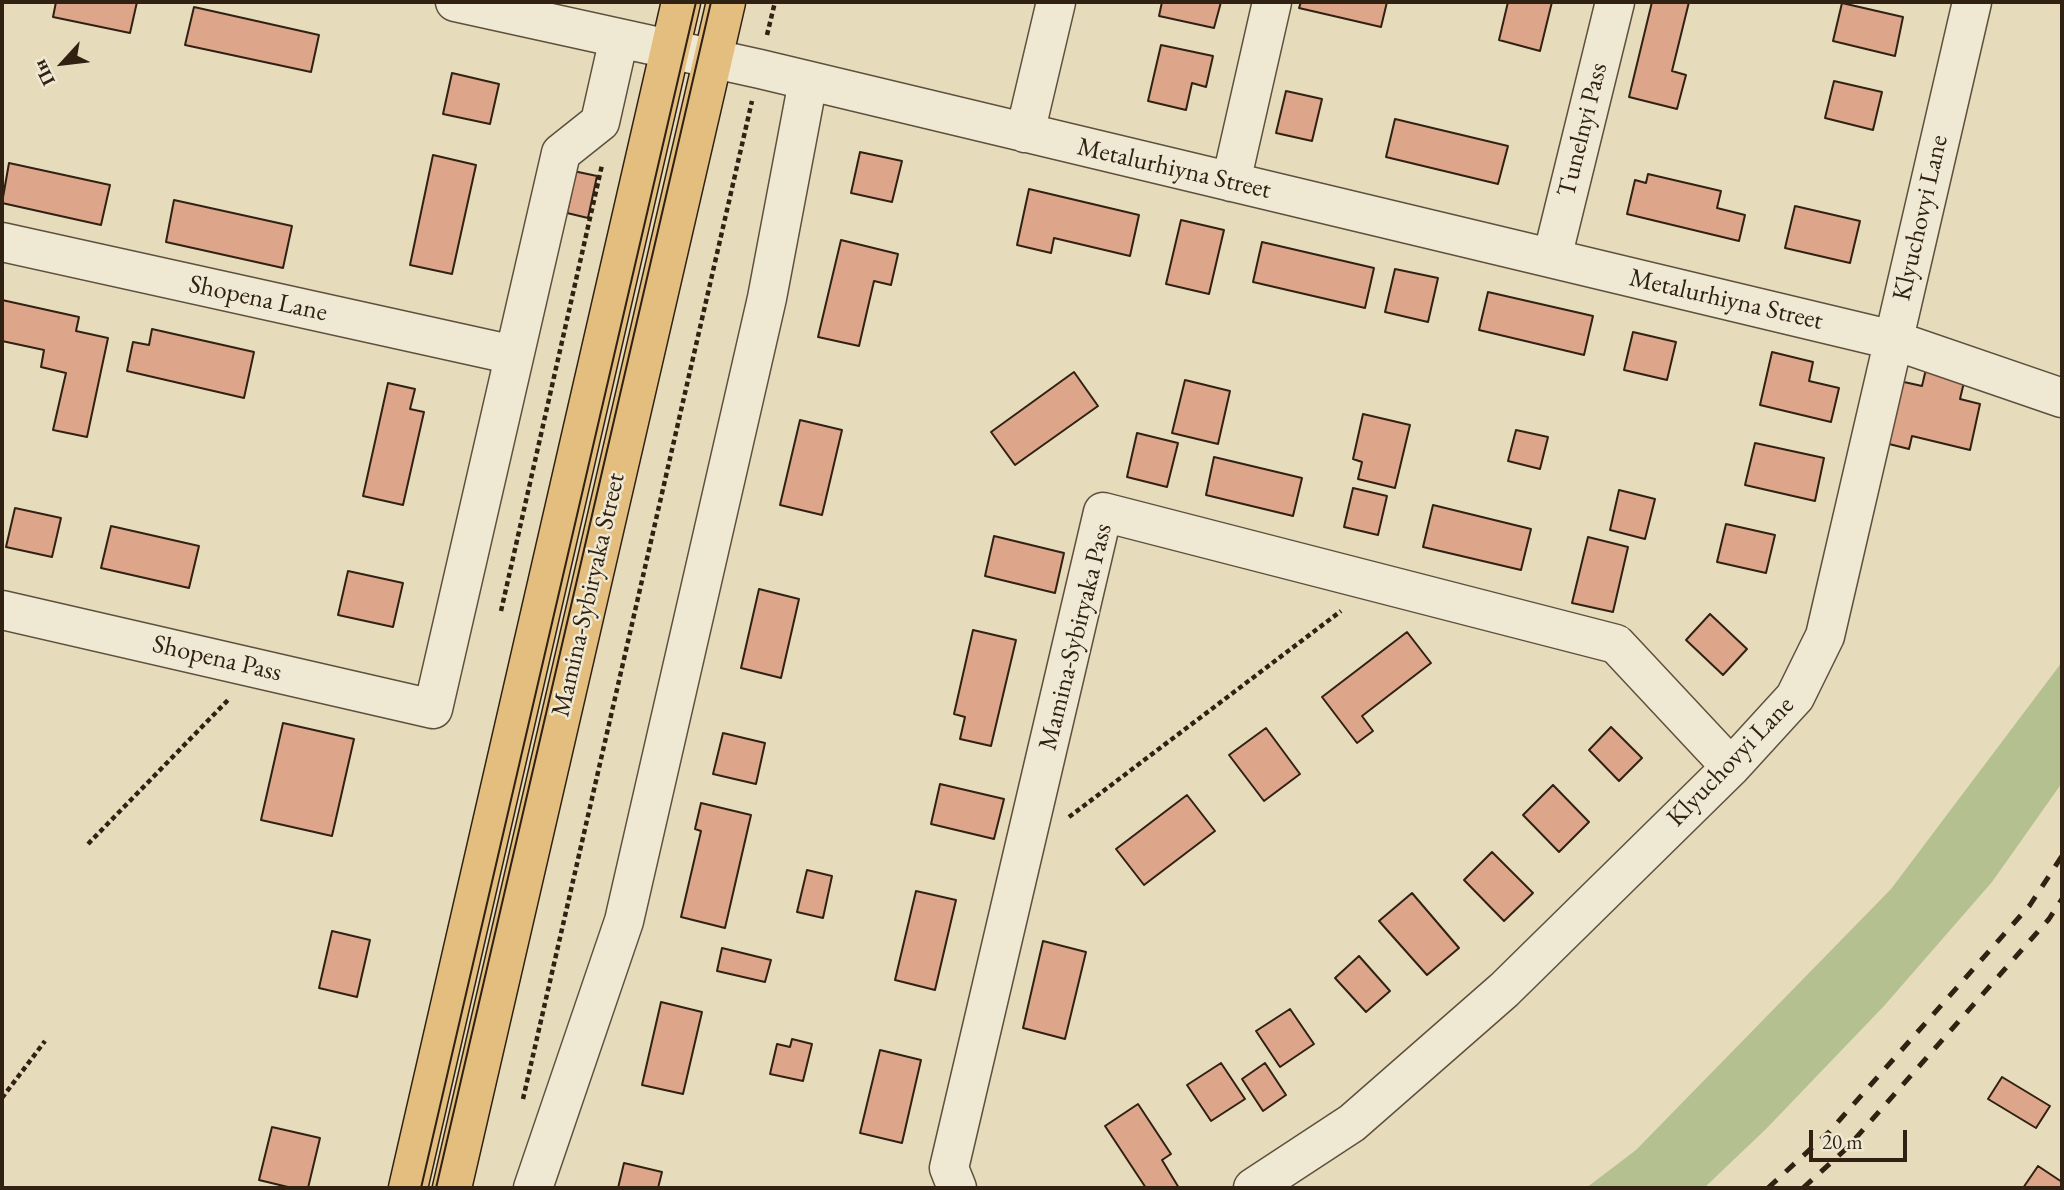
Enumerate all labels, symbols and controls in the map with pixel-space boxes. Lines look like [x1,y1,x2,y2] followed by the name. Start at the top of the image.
[28,28,98,98] north arrow
[27,56,61,90] text: Пн
[1551,60,1615,200] street label: Tunelnyi Pass
[1074,132,1274,206] street label: Metalurhiyna Street
[1887,132,1955,304] street label: Klyuchovyi Lane
[1626,263,1826,337] street label: Metalurhiyna Street
[186,269,330,329] street label: Shopena Lane
[546,470,632,720] street label: Mamina-Sybiryaka Street
[1033,520,1119,754] street label: Mamina-Sybiryaka Pass
[149,629,285,689] street label: Shopena Pass
[1661,690,1801,834] street label: Klyuchovyi Lane
[1812,1116,1910,1160] scale bar
[1822,1128,1863,1155] text: 20 m

